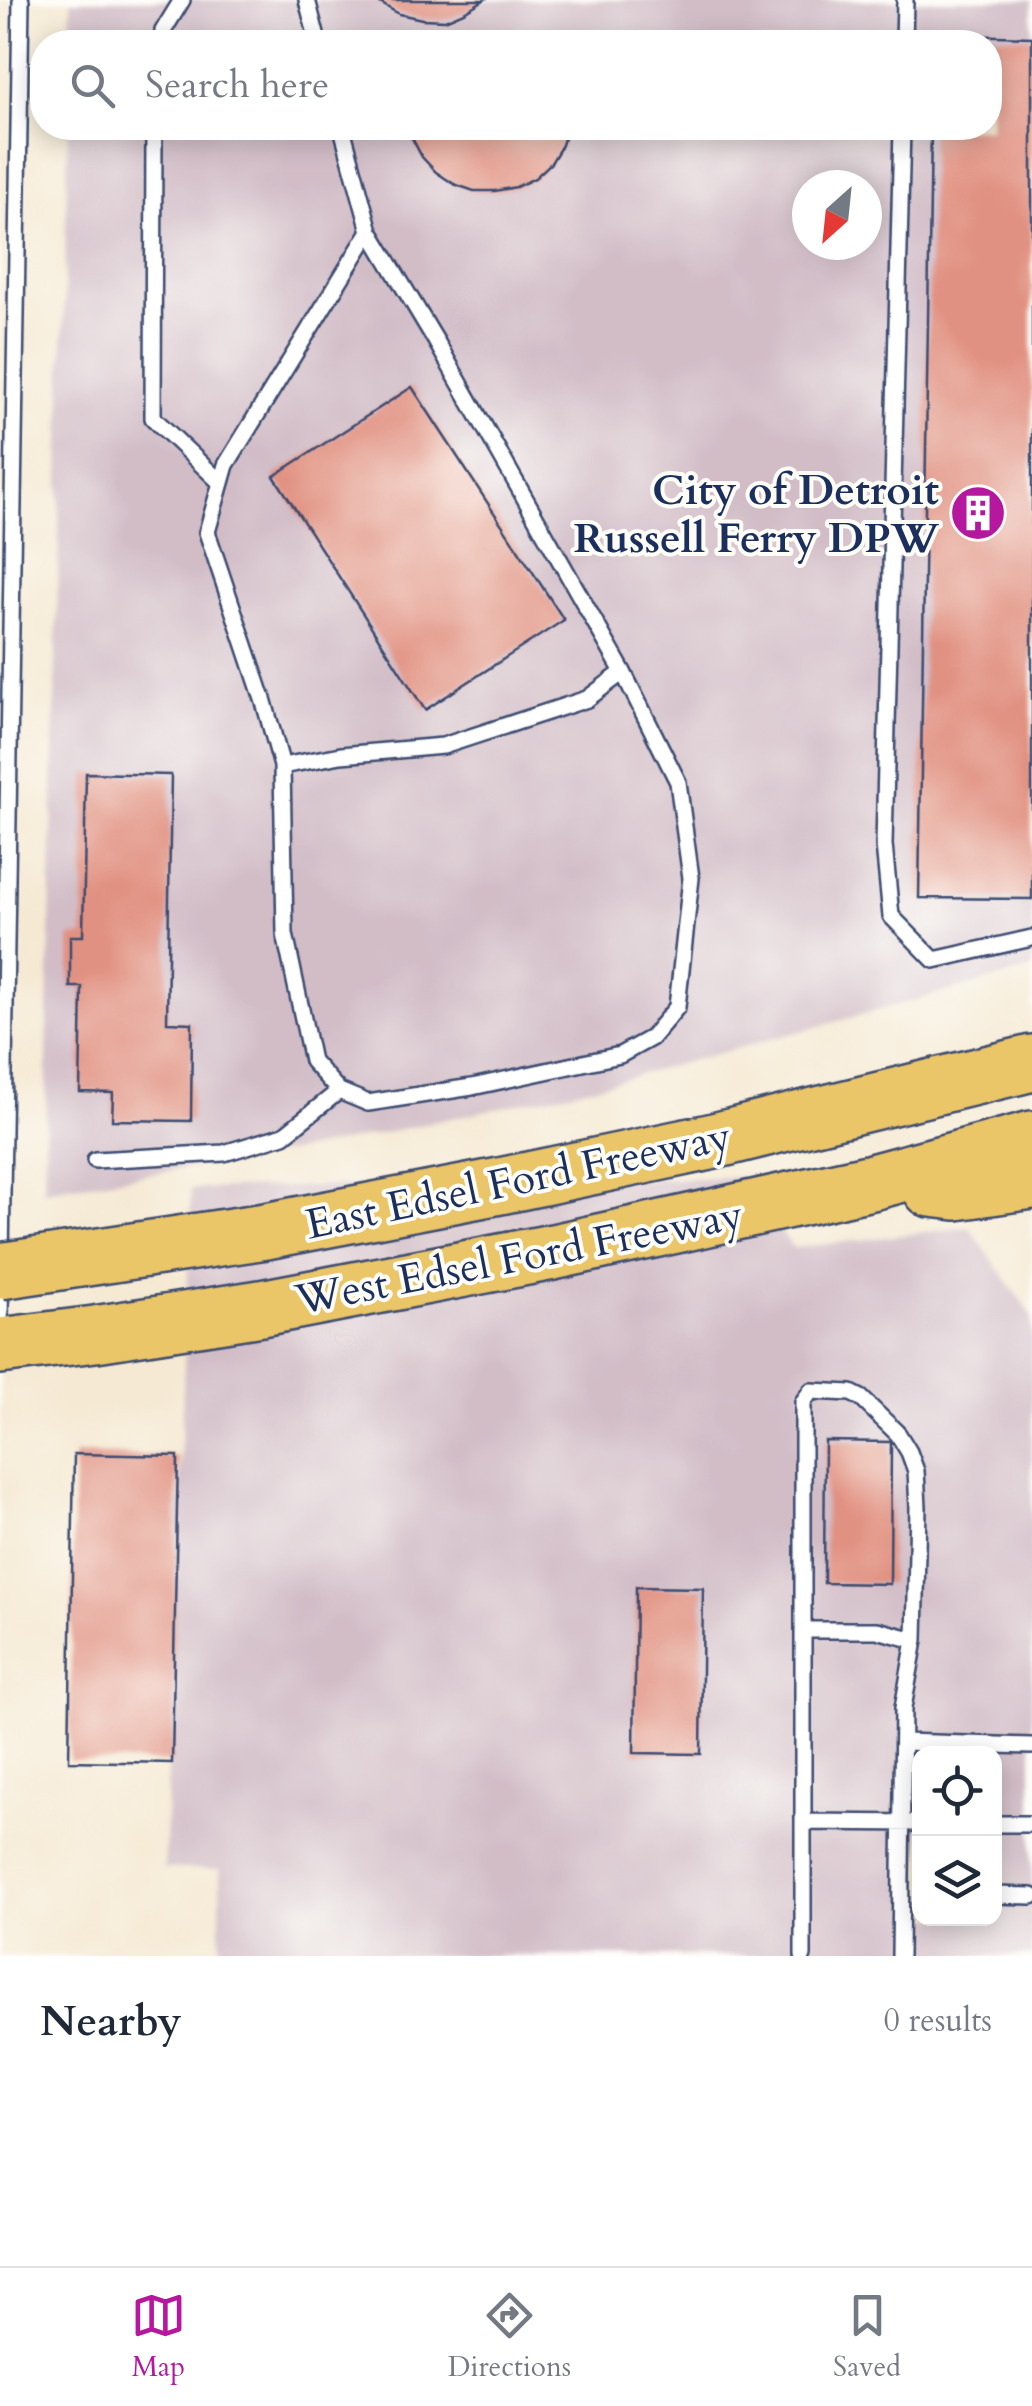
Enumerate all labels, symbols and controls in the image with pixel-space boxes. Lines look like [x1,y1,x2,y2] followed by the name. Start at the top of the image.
[30,30,1002,140] search box
[65,58,120,113] icon: search
[145,59,329,111] text: Search here
[792,170,882,260] north arrow
[573,462,940,567] place label: City of Detroit Russell Ferry DPW
[948,483,1008,543] building icon: City of Detroit Russell Ferry DPW
[301,1108,736,1253] street label: East Edsel Ford Freeway
[290,1186,748,1329] street label: West Edsel Ford Freeway
[912,1746,1002,1926] map controls
[912,1746,1002,1836] button: locate
[912,1836,1002,1926] button: layers
[40,1993,182,2050] text: Nearby
[884,1999,992,2043] text: 0 results
[131,2288,186,2386] tab: Map
[448,2288,571,2386] tab: Directions
[833,2288,901,2386] tab: Saved

